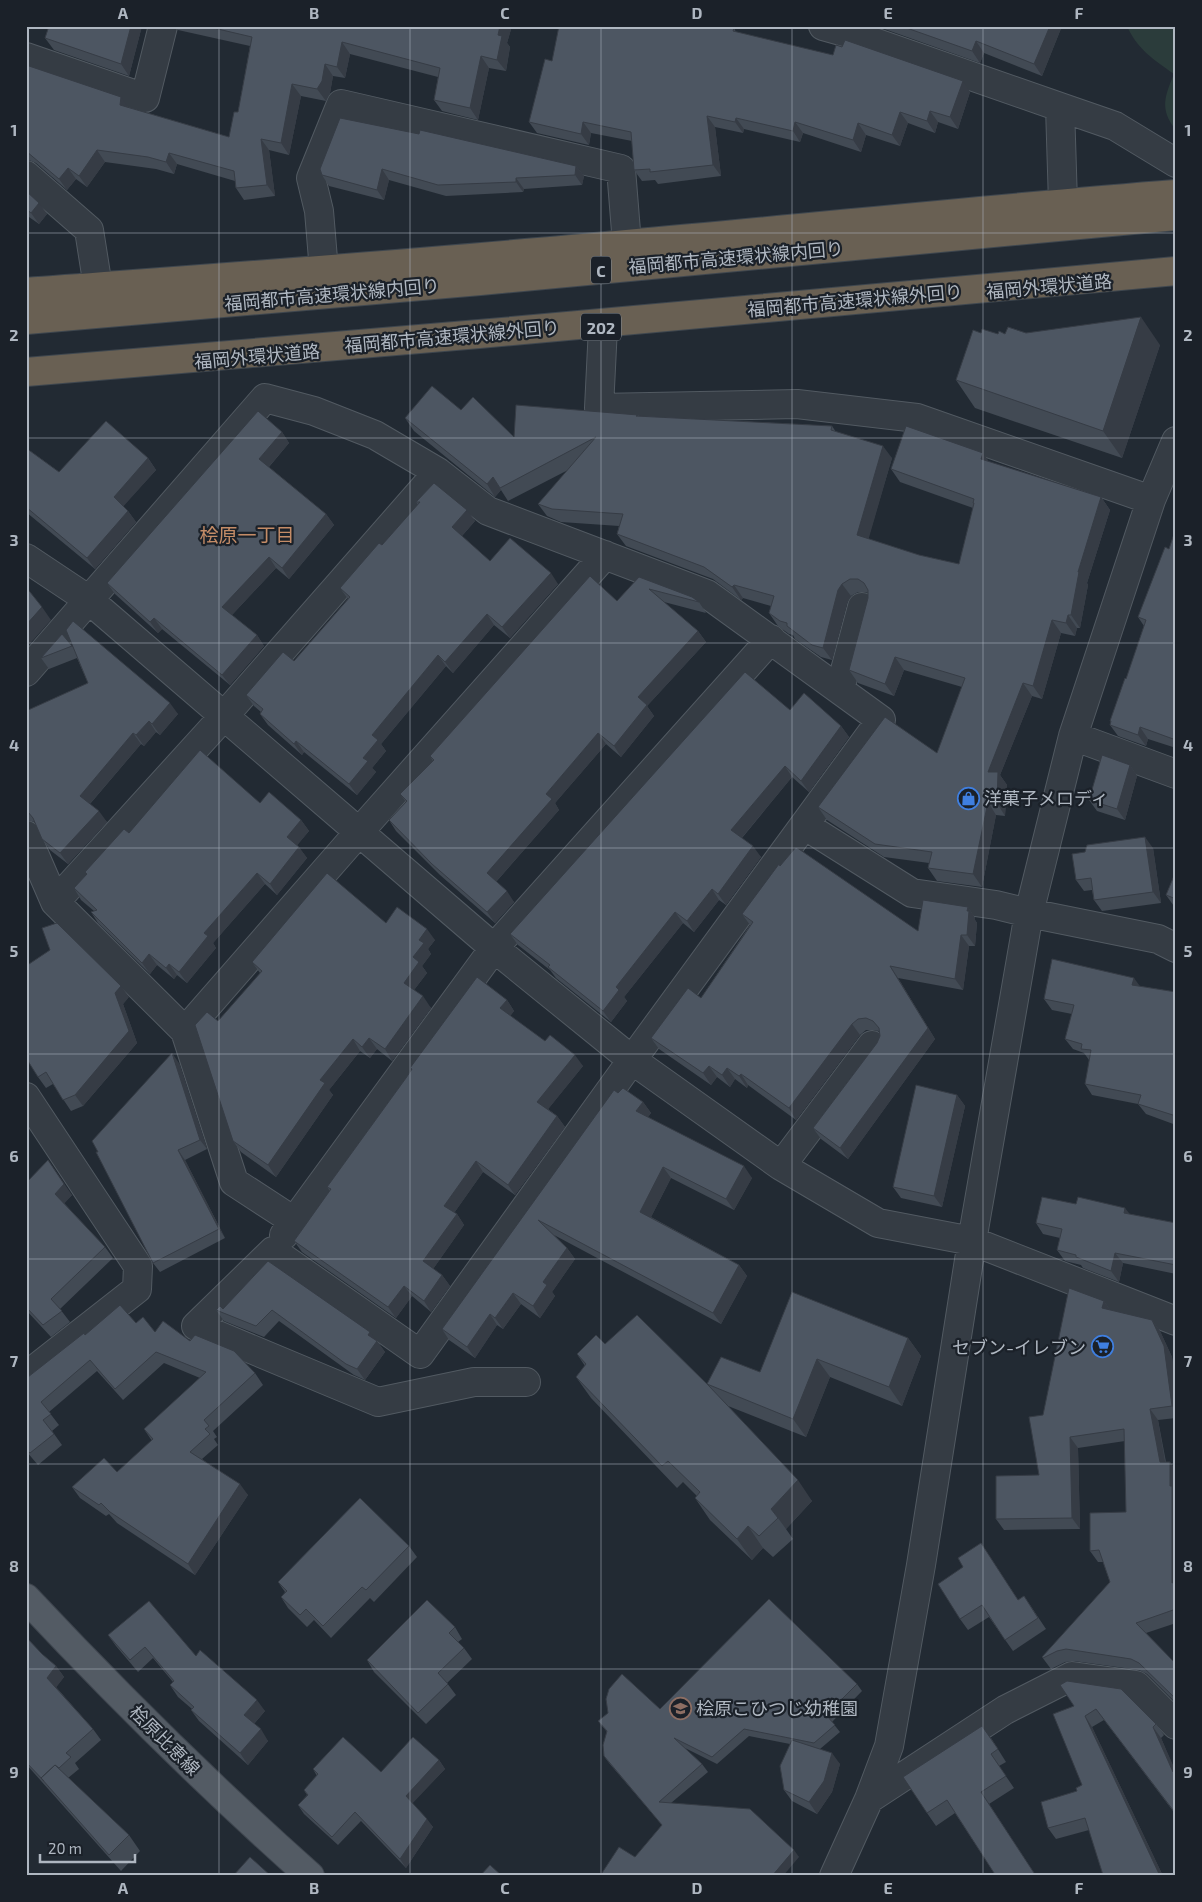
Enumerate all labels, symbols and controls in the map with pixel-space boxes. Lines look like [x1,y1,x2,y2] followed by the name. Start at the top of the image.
[118,3,129,22] text: A
[309,3,319,22] text: B
[500,3,510,22] text: C
[692,3,703,22] text: D
[883,3,893,22] text: E
[1075,3,1084,22] text: F
[11,120,17,139] text: 1
[1185,120,1191,139] text: 1
[627,237,845,277] street label: 福岡都市高速環状線内回り
[591,256,611,284] road number: C
[985,270,1113,302] street label: 福岡外環状道路
[223,274,441,314] street label: 福岡都市高速環状線内回り
[746,280,964,320] street label: 福岡都市高速環状線外回り
[581,314,621,341] road number: 202
[343,316,561,356] street label: 福岡都市高速環状線外回り
[9,325,19,344] text: 2
[1183,325,1193,344] text: 2
[193,340,321,372] street label: 福岡外環状道路
[199,523,295,546] district label: 桧原一丁目
[9,530,19,549] text: 3
[1183,530,1193,549] text: 3
[9,735,19,754] text: 4
[1183,735,1193,754] text: 4
[956,786,980,810] shop icon: 洋菓子メロディ
[984,787,1109,809] place label: 洋菓子メロディ
[10,941,19,960] text: 5
[1184,941,1193,960] text: 5
[9,1146,19,1165] text: 6
[1183,1146,1193,1165] text: 6
[1090,1335,1114,1359] supermarket icon: セブン-イレブン
[952,1336,1086,1358] place label: セブン-イレブン
[10,1351,19,1370] text: 7
[1184,1351,1193,1370] text: 7
[9,1556,19,1575] text: 8
[1183,1556,1193,1575] text: 8
[668,1696,692,1720] school or university icon: 桧原こひつじ幼稚園
[696,1697,858,1719] place label: 桧原こひつじ幼稚園
[125,1700,205,1780] street label: 桧原比恵線
[9,1762,19,1781] text: 9
[1183,1762,1193,1781] text: 9
[40,1832,135,1864] scale bar
[48,1839,82,1857] text: 20 m
[118,1878,129,1897] text: A
[309,1878,319,1897] text: B
[500,1878,510,1897] text: C
[692,1878,703,1897] text: D
[883,1878,893,1897] text: E
[1075,1878,1084,1897] text: F

